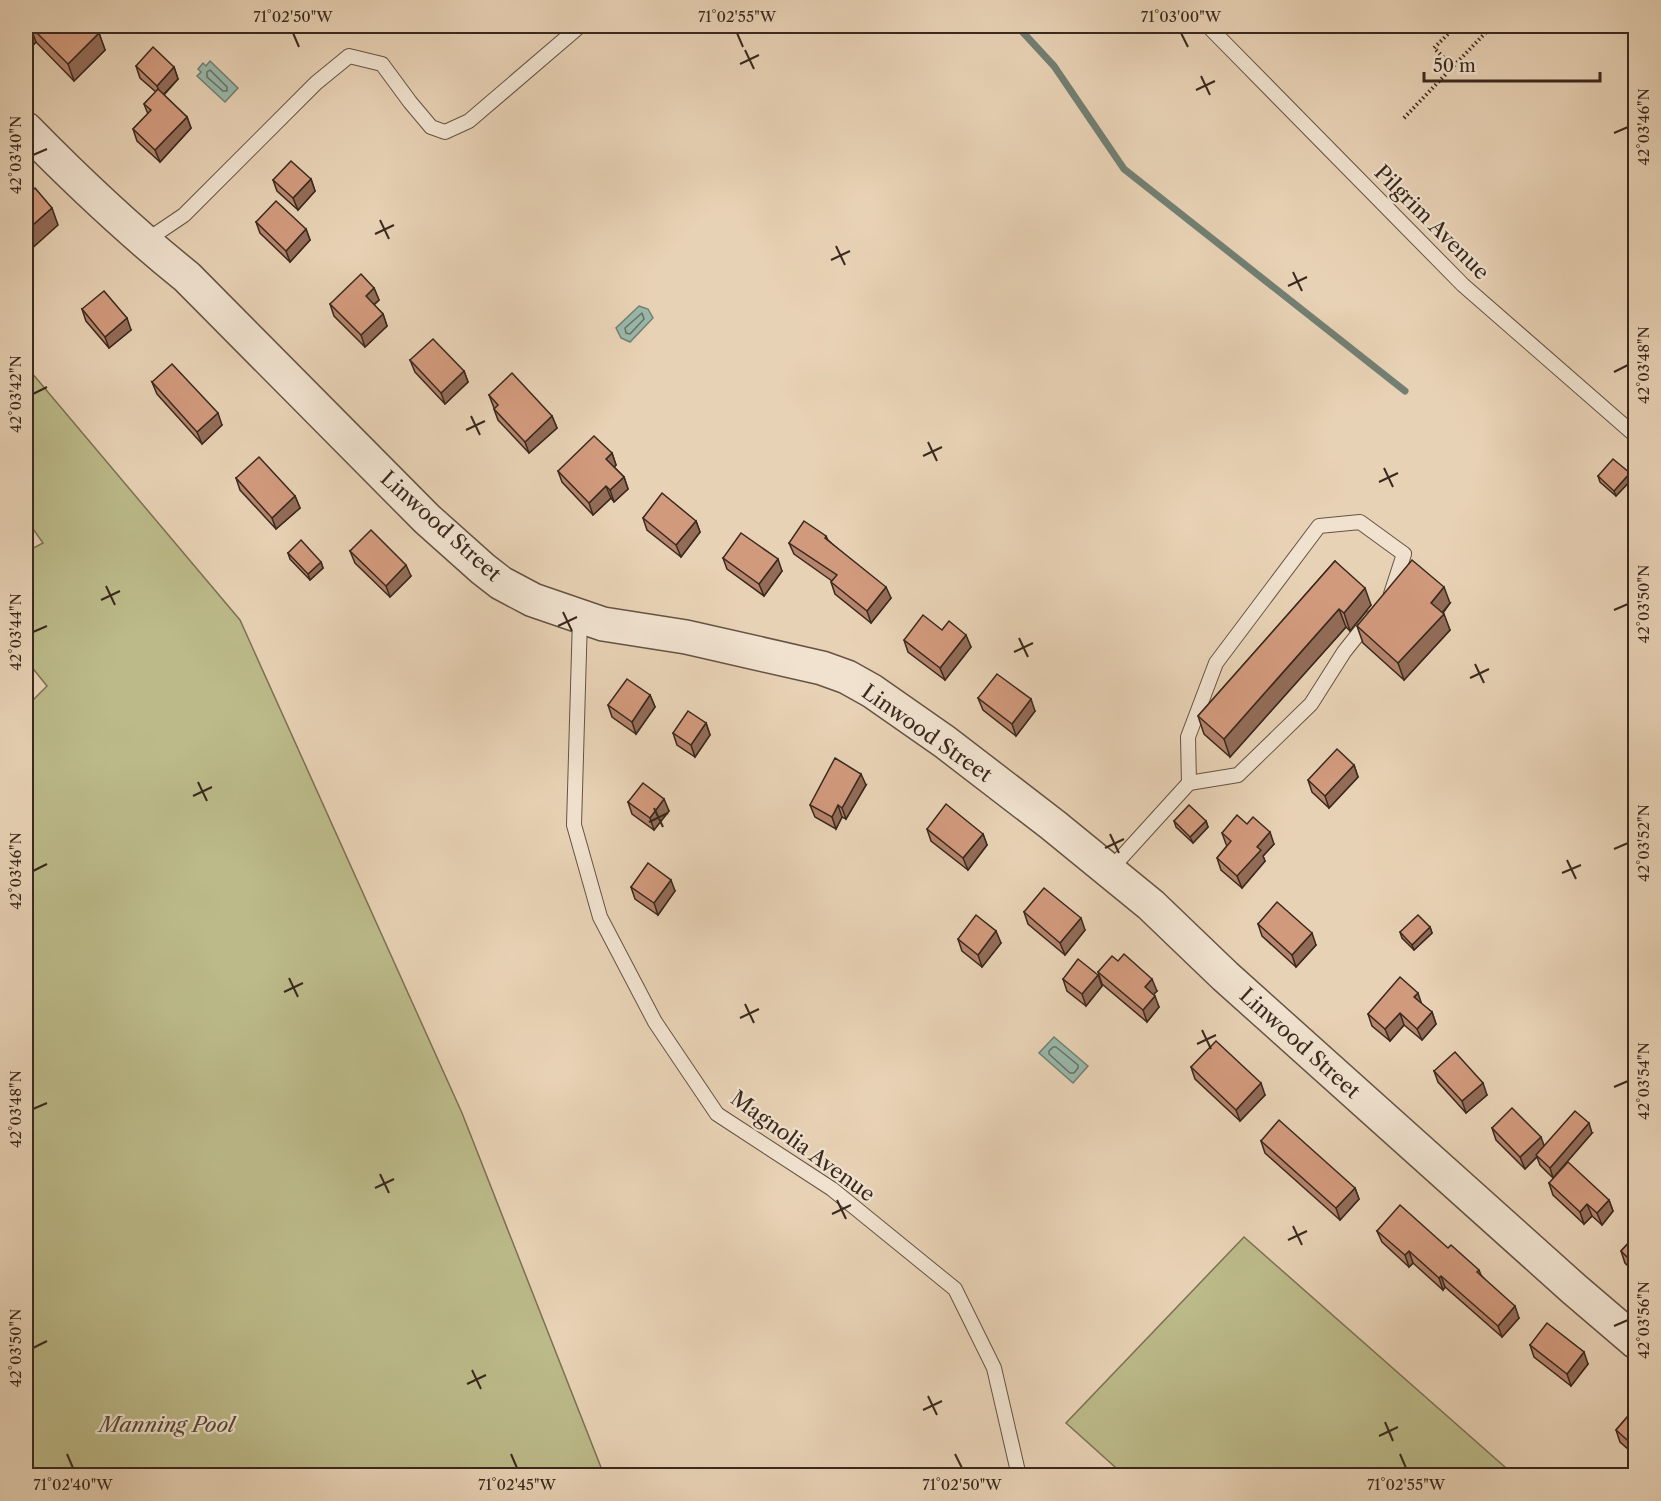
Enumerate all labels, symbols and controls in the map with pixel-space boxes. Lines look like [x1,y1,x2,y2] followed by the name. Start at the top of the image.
[253,7,333,26] text: 71°02'50"W
[698,7,777,26] text: 71°02'55"W
[1141,7,1222,26] text: 71°03'00"W
[1424,45,1600,83] scale bar
[1433,55,1476,77] text: 50 m
[1634,88,1653,166] text: 42°03'46"N
[6,116,25,194] text: 42°03'40"N
[1370,160,1494,284] street label: Pilgrim Avenue
[1634,326,1653,404] text: 42°03'48"N
[6,355,25,433] text: 42°03'42"N
[376,465,507,587] street label: Linwood Street
[1634,565,1653,643] text: 42°03'50"N
[6,593,25,671] text: 42°03'44"N
[857,679,997,788] street label: Linwood Street
[1634,804,1653,882] text: 42°03'52"N
[6,832,25,910] text: 42°03'46"N
[1235,982,1366,1104] street label: Linwood Street
[1634,1042,1653,1120] text: 42°03'54"N
[6,1070,25,1148] text: 42°03'48"N
[726,1085,880,1207] street label: Magnolia Avenue
[1634,1281,1653,1359] text: 42°03'56"N
[6,1309,25,1387] text: 42°03'50"N
[96,1412,237,1437] park label: Manning Pool
[33,1475,113,1494] text: 71°02'40"W
[478,1475,557,1494] text: 71°02'45"W
[922,1475,1002,1494] text: 71°02'50"W
[1367,1475,1446,1494] text: 71°02'55"W

